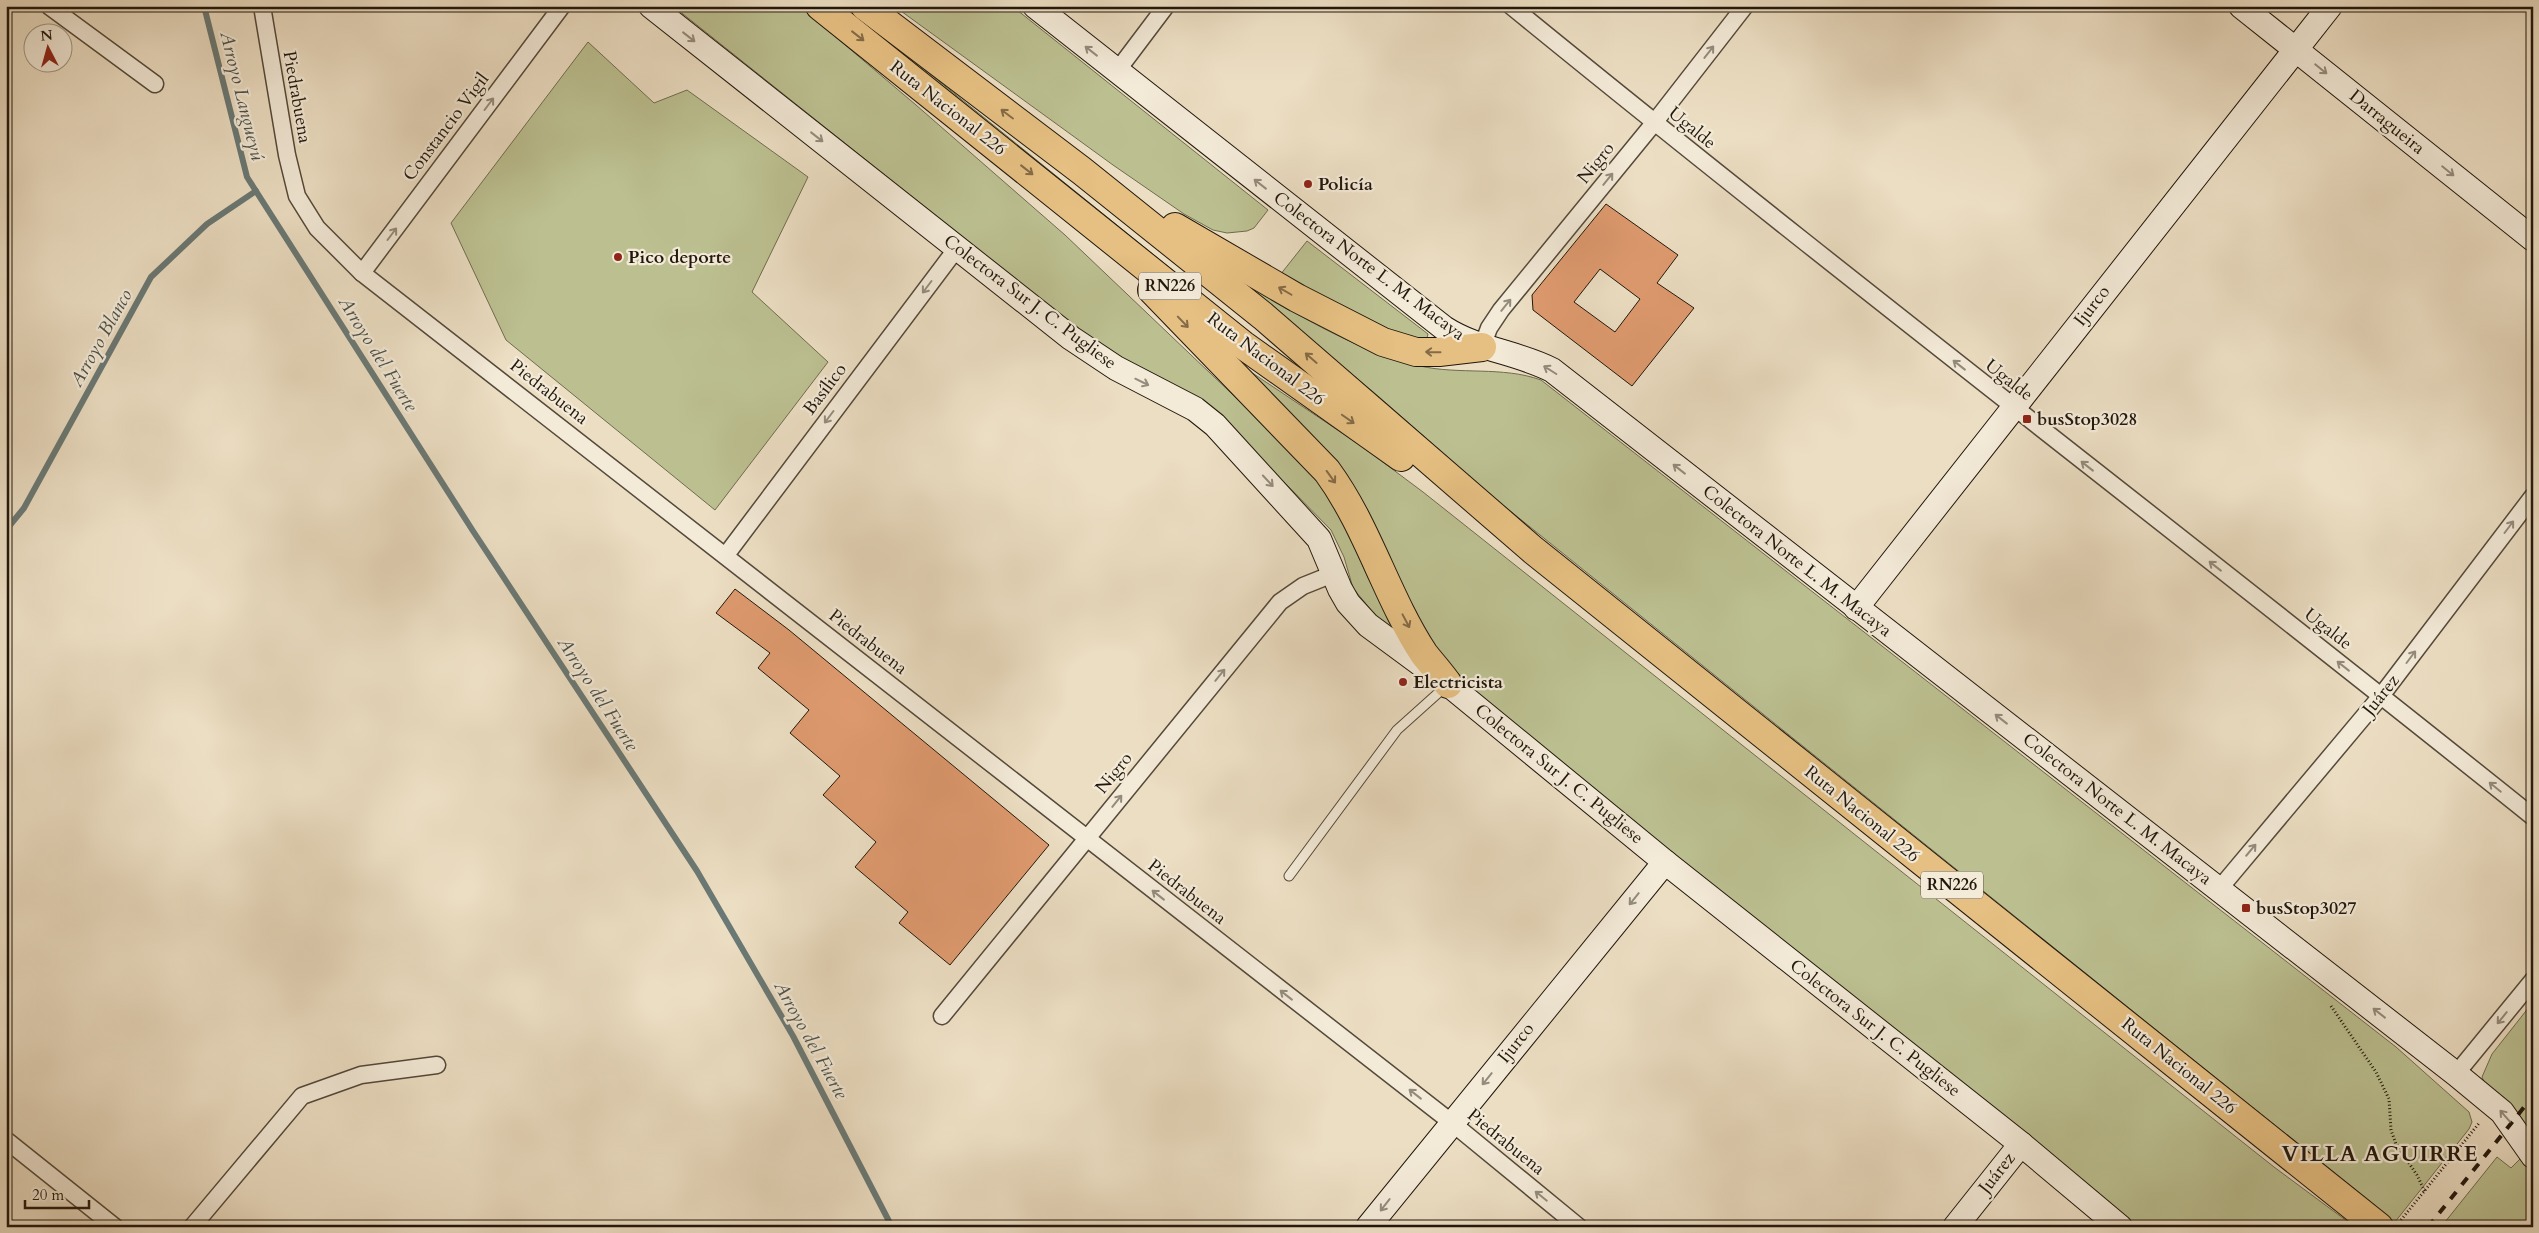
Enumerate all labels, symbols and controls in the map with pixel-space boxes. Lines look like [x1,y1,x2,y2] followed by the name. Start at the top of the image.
[22,22,72,72] north arrow
[40,25,54,46] text: N
[213,28,271,163] water label: Arroyo Langueyú
[682,31,695,42] one-way arrow
[851,31,864,42] one-way arrow
[1084,46,1098,56] one-way arrow
[1704,46,1715,59] one-way arrow
[277,49,317,145] street label: Piedrabuena
[884,54,1012,162] street label: Ruta Nacional 226
[2314,64,2327,75] one-way arrow
[397,68,495,186] street label: Constancio Vigil
[2344,84,2430,160] street label: Darragueira
[484,97,494,111] one-way arrow
[1663,101,1721,155] street label: Ugalde
[1001,108,1014,119] one-way arrow
[810,132,823,143] one-way arrow
[1572,137,1621,189] street label: Nigro
[1020,164,1033,175] one-way arrow
[2441,165,2454,176] one-way arrow
[1318,172,1373,197] place label: Policía
[1603,173,1614,186] one-way arrow
[1254,178,1267,189] one-way arrow
[1302,178,1314,190] marker: Policía
[1268,186,1470,347] street label: Colectora Norte L. M. Macaya
[386,228,397,241] one-way arrow
[938,229,1122,375] street label: Colectora Sur J. C. Pugliese
[628,245,731,270] place label: Pico deporte
[612,251,624,263] marker: Pico deporte
[1139,272,1201,300] road number: RN226
[922,280,933,293] one-way arrow
[2068,280,2116,332] street label: Ijurco
[63,284,139,392] water label: Arroyo Blanco
[1277,286,1292,296] one-way arrow
[332,290,424,417] water label: Arroyo del Fuerte
[1500,299,1511,312] one-way arrow
[1202,306,1330,412] street label: Ruta Nacional 226
[1177,316,1189,328] one-way arrow
[1425,347,1442,357] one-way arrow
[1304,352,1317,363] one-way arrow
[504,353,594,431] street label: Piedrabuena
[1980,353,2038,407] street label: Ugalde
[797,358,853,420] street label: Basílico
[1953,360,1966,371] one-way arrow
[1544,365,1558,375] one-way arrow
[1134,377,1149,387] one-way arrow
[2037,407,2138,432] place label: busStop3028
[824,410,835,423] one-way arrow
[2021,413,2033,425] marker: busStop3028
[1341,414,1355,425] one-way arrow
[2080,460,2093,471] one-way arrow
[1673,464,1686,475] one-way arrow
[1326,470,1337,483] one-way arrow
[1262,475,1274,488] one-way arrow
[1697,479,1897,643] street label: Colectora Norte L. M. Macaya
[2504,520,2514,534] one-way arrow
[2209,560,2222,571] one-way arrow
[2299,602,2357,656] street label: Ugalde
[823,603,913,681] street label: Piedrabuena
[1402,613,1411,628] one-way arrow
[551,631,645,757] water label: Arroyo del Fuerte
[2405,651,2416,664] one-way arrow
[2337,660,2350,671] one-way arrow
[1214,669,1225,682] one-way arrow
[2355,669,2405,723] street label: Juárez
[1413,670,1503,695] place label: Electricista
[1397,676,1409,688] marker: Electricista
[1469,698,1649,850] street label: Colectora Sur J. C. Pugliese
[1994,714,2008,724] one-way arrow
[2017,727,2217,891] street label: Colectora Norte L. M. Macaya
[1090,747,1139,799] street label: Nigro
[1799,760,1925,868] street label: Ruta Nacional 226
[2489,781,2502,792] one-way arrow
[1111,795,1122,808] one-way arrow
[2245,844,2257,857] one-way arrow
[1142,853,1232,931] street label: Piedrabuena
[1921,872,1983,898] road number: RN226
[1152,889,1165,900] one-way arrow
[1629,893,1640,906] one-way arrow
[2256,896,2357,921] place label: busStop3027
[2240,902,2252,914] marker: busStop3027
[1784,953,1966,1103] street label: Colectora Sur J. C. Pugliese
[767,975,855,1104] water label: Arroyo del Fuerte
[1280,989,1293,1000] one-way arrow
[2373,1008,2386,1019] one-way arrow
[2496,1011,2507,1024] one-way arrow
[2116,1012,2242,1120] street label: Ruta Nacional 226
[1492,1017,1540,1069] street label: Ijurco
[1481,1072,1492,1085] one-way arrow
[1408,1089,1421,1100] one-way arrow
[1462,1103,1550,1181] street label: Piedrabuena
[2499,1109,2511,1122] one-way arrow
[2282,1139,2479,1169] district label: VILLA AGUIRRE
[1971,1147,2021,1201] street label: Juárez
[25,1178,89,1210] scale bar
[32,1185,64,1205] text: 20 m
[1535,1191,1548,1202] one-way arrow
[1379,1199,1390,1212] one-way arrow

